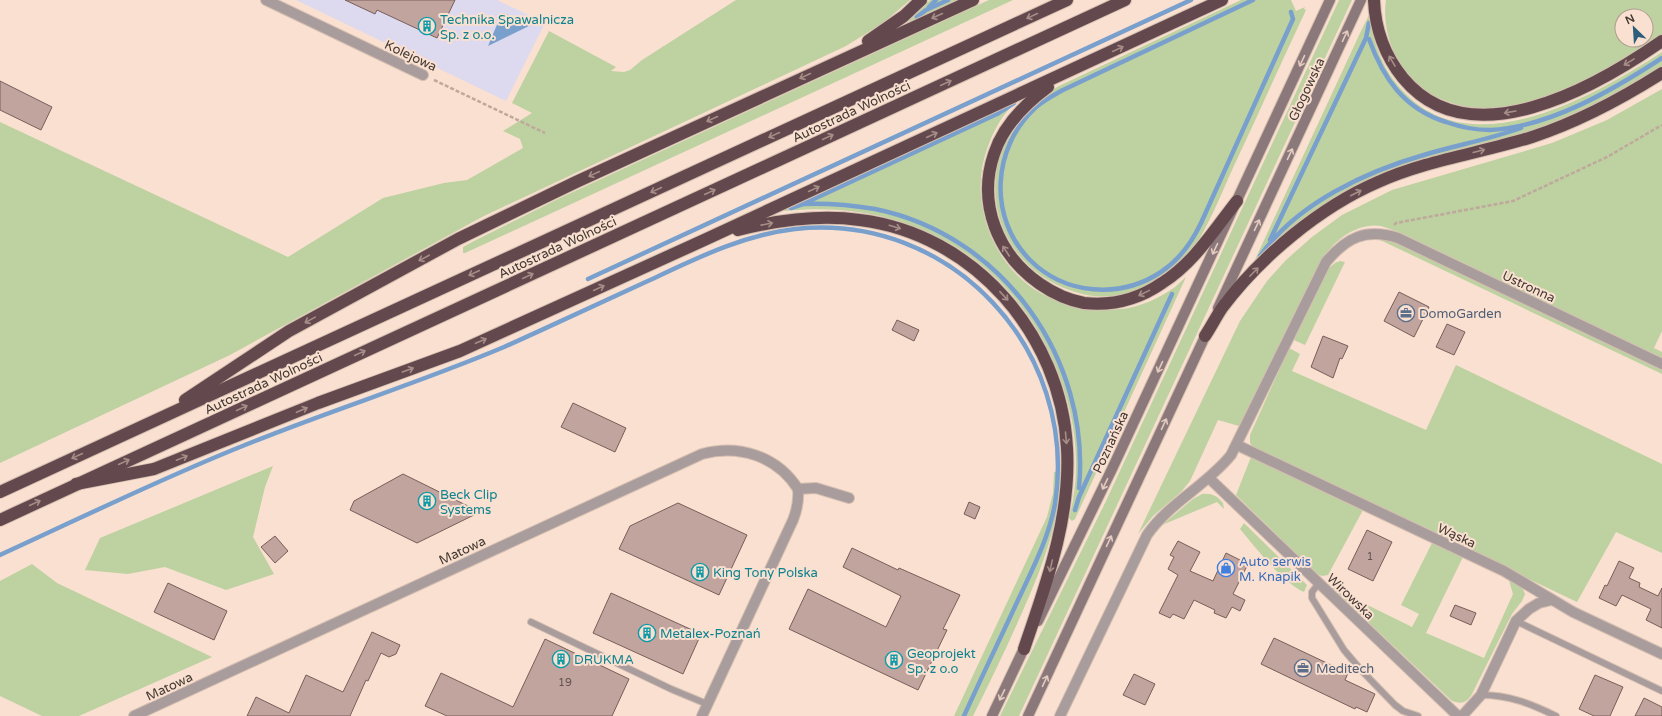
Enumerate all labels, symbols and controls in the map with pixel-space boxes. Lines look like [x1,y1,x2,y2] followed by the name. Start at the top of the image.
[1614,8,1654,48] north arrow
[440,12,574,43] place label: Technika Spawalnicza Sp. z o.o.
[1623,12,1637,27] text: N
[931,13,943,20] one-way arrow
[1026,13,1038,20] one-way arrow
[417,16,437,36] building icon: Technika Spawalnicza Sp. z o.o.
[1341,31,1349,43] one-way arrow
[382,37,439,75] street label: Kolejowa
[1112,45,1124,52] one-way arrow
[1298,54,1305,66] one-way arrow
[1285,55,1329,124] street label: Głogowska
[1387,55,1395,67] one-way arrow
[1623,58,1635,66] one-way arrow
[799,73,811,80] one-way arrow
[790,78,913,146] street label: Autostrada Wolności
[939,79,951,86] one-way arrow
[1504,108,1517,116] one-way arrow
[706,116,718,123] one-way arrow
[925,131,937,138] one-way arrow
[768,132,780,139] one-way arrow
[821,133,833,141] one-way arrow
[1472,147,1485,155] one-way arrow
[1287,149,1294,161] one-way arrow
[588,171,600,178] one-way arrow
[807,185,819,192] one-way arrow
[650,187,662,194] one-way arrow
[703,188,715,195] one-way arrow
[1350,189,1362,196] one-way arrow
[496,214,619,282] street label: Autostrada Wolności
[760,219,773,227] one-way arrow
[1254,219,1261,231] one-way arrow
[889,224,902,231] one-way arrow
[1211,242,1218,254] one-way arrow
[1002,246,1010,257] one-way arrow
[418,254,430,262] one-way arrow
[1249,267,1259,277] one-way arrow
[1500,268,1558,306] street label: Ustronna
[469,270,481,277] one-way arrow
[522,272,534,279] one-way arrow
[593,284,605,291] one-way arrow
[1138,290,1150,297] one-way arrow
[999,291,1009,301] one-way arrow
[1396,303,1416,323] office icon: DomoGarden
[1419,306,1502,322] place label: DomoGarden
[304,316,316,324] one-way arrow
[474,337,486,345] one-way arrow
[354,349,366,357] one-way arrow
[202,350,325,418] street label: Autostrada Wolności
[1156,360,1163,372] one-way arrow
[401,366,413,374] one-way arrow
[236,404,248,411] one-way arrow
[296,406,308,413] one-way arrow
[1090,409,1132,476] street label: Poznańska
[1161,418,1168,430] one-way arrow
[1062,431,1070,444] one-way arrow
[71,453,83,461] one-way arrow
[175,454,187,462] one-way arrow
[118,458,130,465] one-way arrow
[1101,478,1108,490] one-way arrow
[440,487,497,518] place label: Beck Clip Systems
[417,491,437,511] building icon: Beck Clip Systems
[29,499,41,506] one-way arrow
[1435,520,1478,552] street label: Wąska
[436,533,488,569] street label: Matowa
[1106,536,1113,548] one-way arrow
[1367,550,1373,563] house number: 1
[1239,554,1311,585] place label: Auto serwis M. Knapik
[1216,558,1236,578] shop icon: Auto serwis M. Knapik
[1047,559,1055,572] one-way arrow
[690,562,710,582] building icon: King Tony Polska
[713,565,818,581] place label: King Tony Polska
[1323,570,1377,623] street label: Wirowska
[637,623,657,643] building icon: Metalex-Poznań
[660,626,761,642] place label: Metalex-Poznań
[907,646,976,677] place label: Geoprojekt Sp. z o.o
[551,649,571,669] building icon: DRUKMA
[884,650,904,670] building icon: Geoprojekt Sp. z o.o
[574,652,634,668] place label: DRUKMA
[1293,658,1313,678] office icon: Meditech
[1316,661,1374,677] place label: Meditech
[143,669,195,705] street label: Matowa
[1042,675,1049,687] one-way arrow
[558,676,572,689] house number: 19
[998,689,1005,701] one-way arrow

